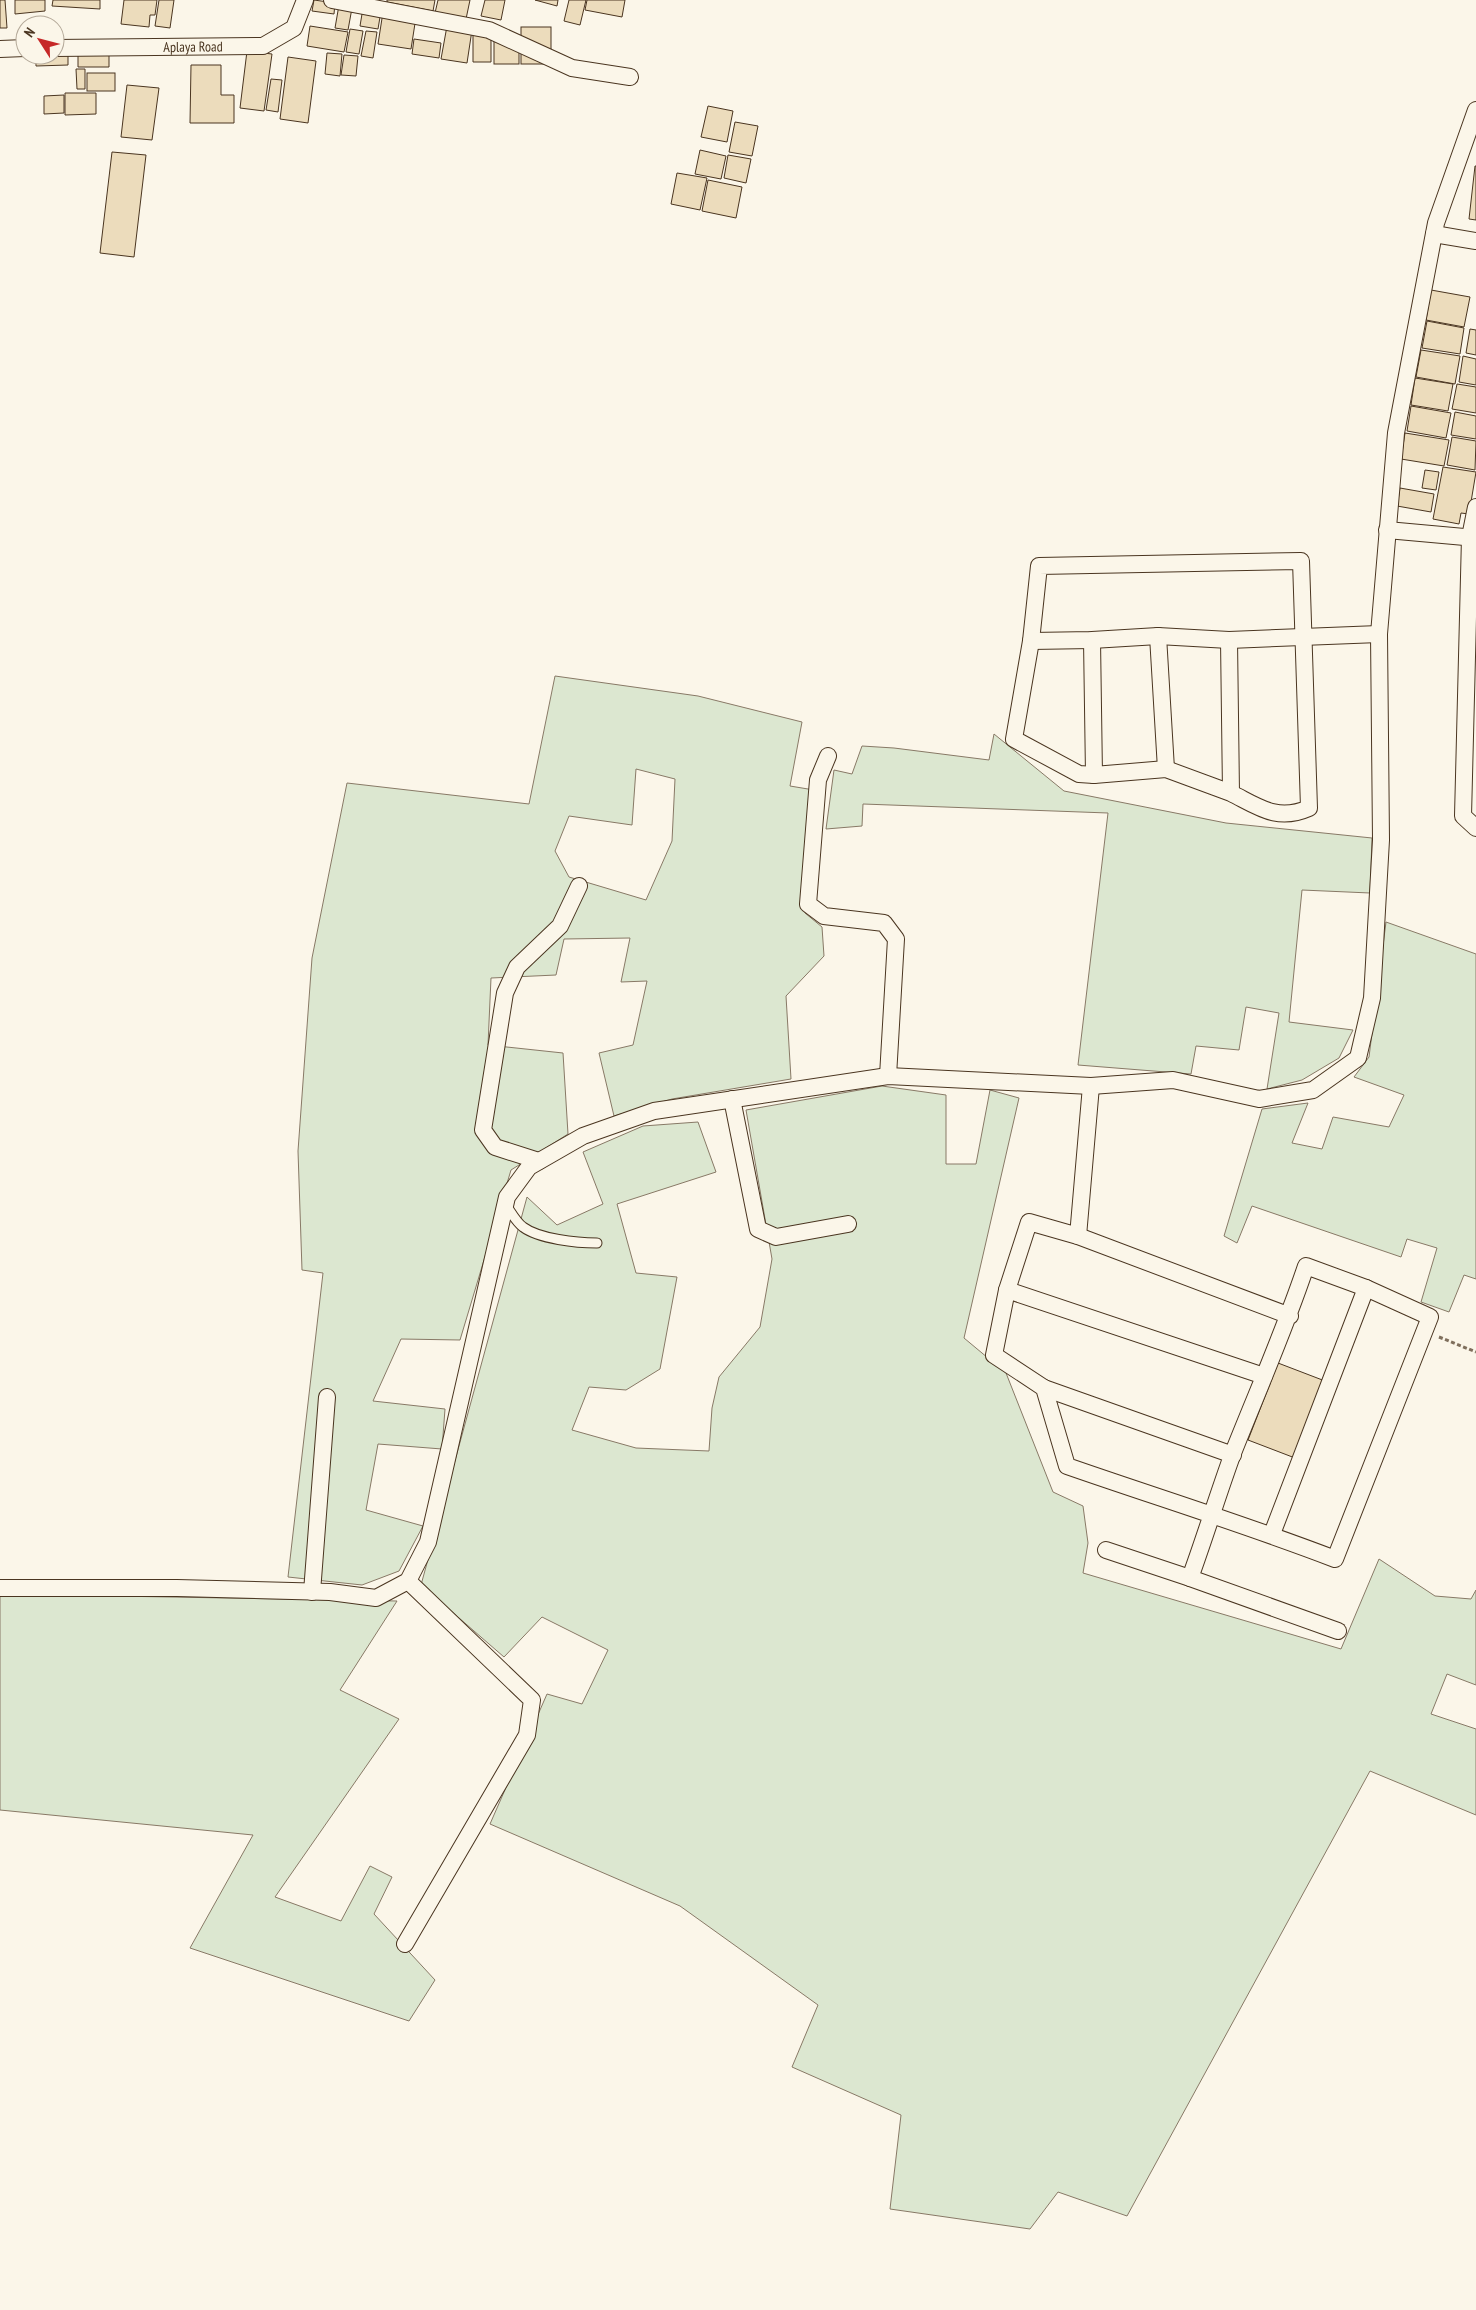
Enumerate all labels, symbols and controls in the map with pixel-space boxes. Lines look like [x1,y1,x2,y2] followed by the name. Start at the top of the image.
[15,15,65,65] north arrow
[20,24,39,41] text: N
[163,37,223,56] street label: Aplaya Road

